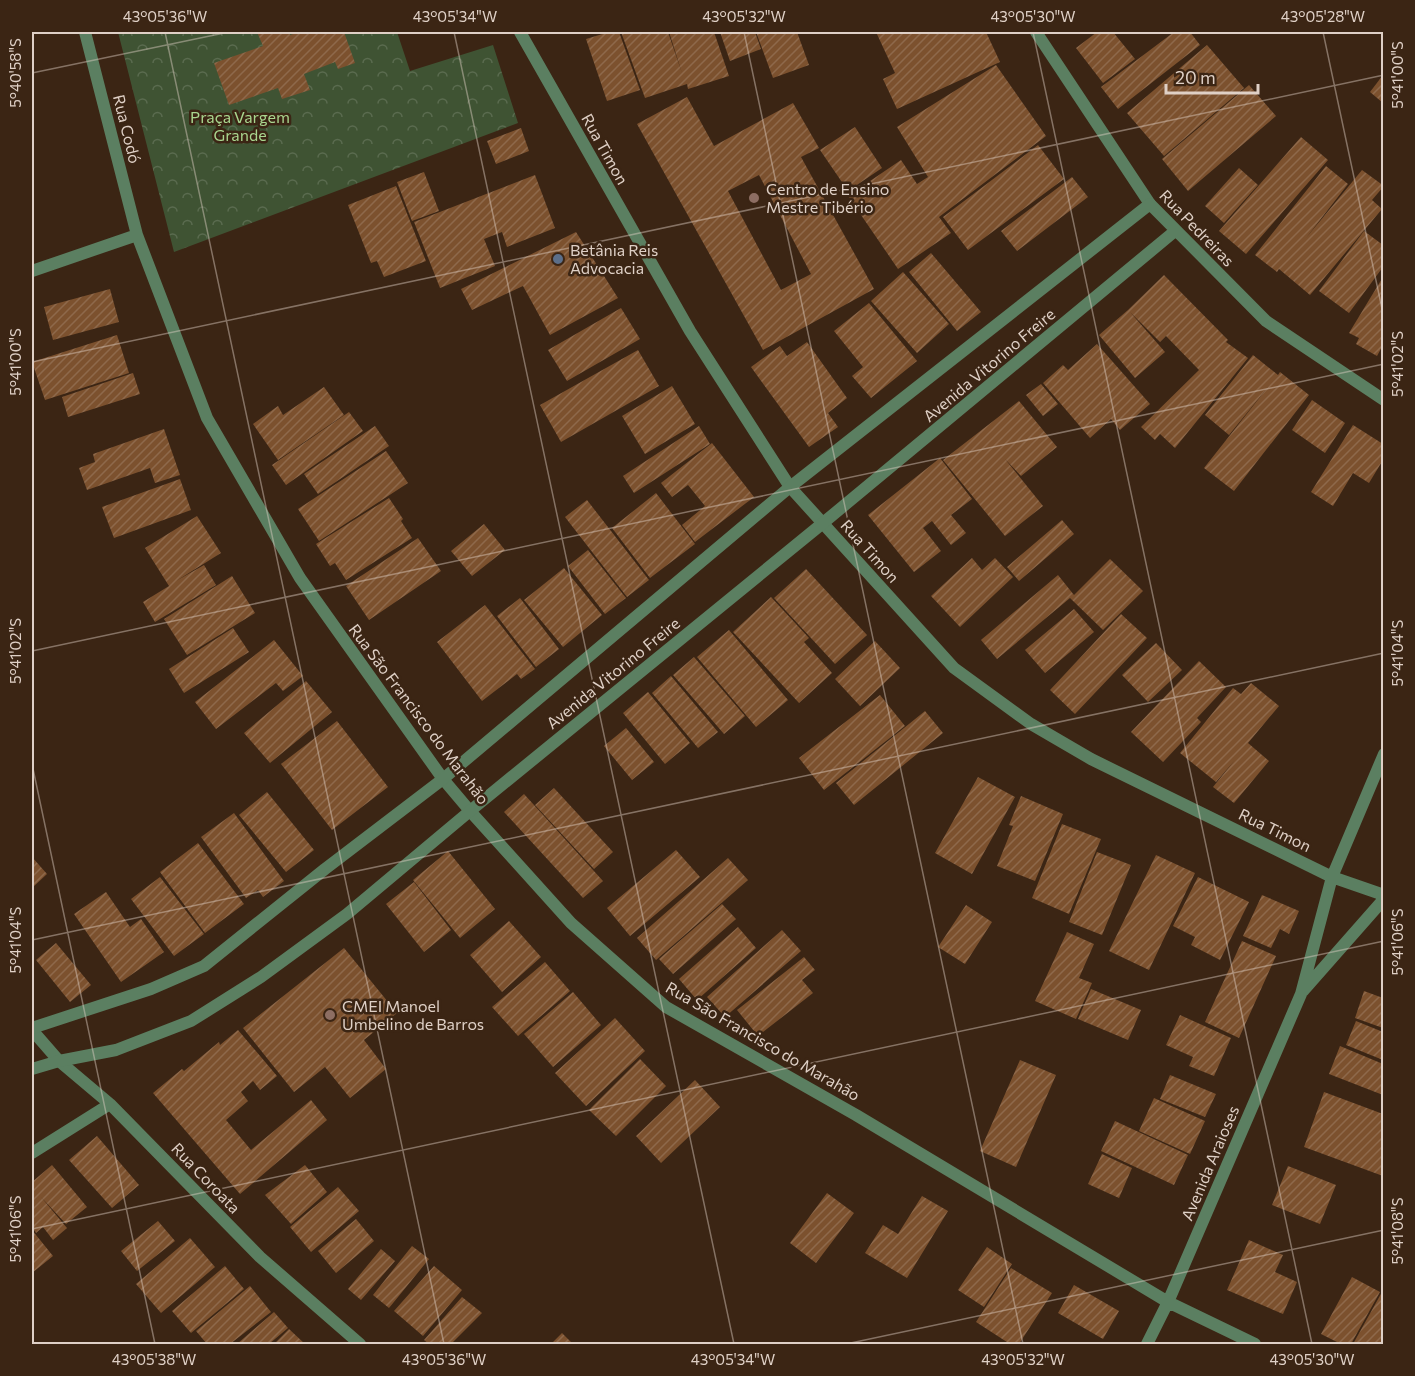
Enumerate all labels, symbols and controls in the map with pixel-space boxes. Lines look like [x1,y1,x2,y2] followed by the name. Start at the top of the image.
[123,7,207,25] text: 43°05'36"W
[413,7,497,25] text: 43°05'34"W
[702,7,786,25] text: 43°05'32"W
[990,7,1076,25] text: 43°05'30"W
[1281,7,1365,25] text: 43°05'28"W
[6,38,24,108] text: 5°40'58"S
[1388,41,1406,109] text: 5°41'00"S
[1166,57,1258,95] scale bar
[1175,66,1216,88] text: 20 m
[110,92,145,165] street label: Rua Codó
[190,107,290,144] park label: Praça Vargem Grande
[578,110,633,188] street label: Rua Timon
[766,179,889,216] place label: Centro de Ensino Mestre Tibério
[1156,185,1239,270] street label: Rua Pedreiras
[747,191,761,205] marker: Centro de Ensino Mestre Tibério
[570,240,658,277] place label: Betânia Reis Advocacia
[551,252,565,266] marker: Betânia Reis Advocacia
[919,304,1058,425] street label: Avenida Vitorino Freire
[6,328,24,396] text: 5°41'00"S
[1388,331,1406,397] text: 5°41'02"S
[837,515,904,586] street label: Rua Timon
[542,613,683,732] street label: Avenida Vitorino Freire
[6,618,24,684] text: 5°41'02"S
[1388,619,1406,686] text: 5°41'04"S
[345,620,493,808] street label: Rua São Francisco do Marahão
[1236,804,1314,855] street label: Rua Timon
[6,906,24,973] text: 5°41'04"S
[1388,908,1406,975] text: 5°41'06"S
[663,977,864,1104] street label: Rua São Francisco do Marahão
[342,996,484,1033] place label: CMEI Manoel Umbelino de Barros
[323,1008,337,1022] marker: CMEI Manoel Umbelino de Barros
[1177,1103,1242,1223] street label: Avenida Araioses
[168,1139,245,1217] street label: Rua Coroata
[6,1195,24,1262] text: 5°41'06"S
[1388,1197,1406,1264] text: 5°41'08"S
[112,1350,196,1368] text: 43°05'38"W
[402,1350,486,1368] text: 43°05'36"W
[691,1350,775,1368] text: 43°05'34"W
[981,1350,1065,1368] text: 43°05'32"W
[1269,1350,1355,1368] text: 43°05'30"W

